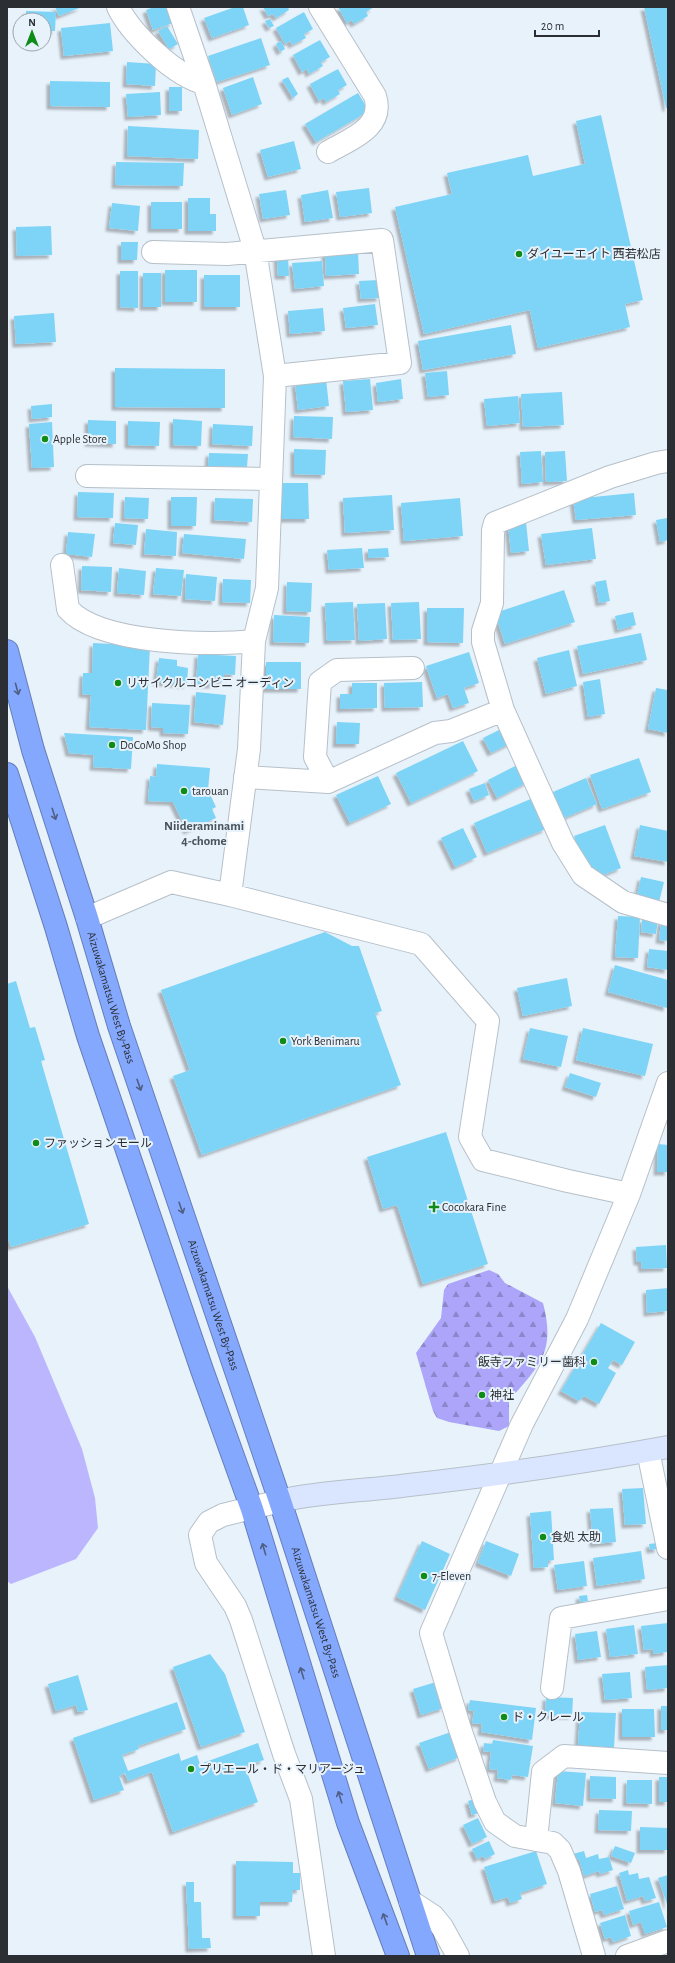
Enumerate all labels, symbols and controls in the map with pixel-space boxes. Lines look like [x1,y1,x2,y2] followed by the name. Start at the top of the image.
[12,12,52,52] north arrow
[535,12,599,38] scale bar
[28,17,36,28] text: N
[541,20,564,32] text: 20 m
[527,247,661,260] place label: ダイユーエイト 西若松店
[514,249,524,259] marker: ダイユーエイト 西若松店
[53,433,107,445] place label: Apple Store
[40,434,50,444] marker: Apple Store
[126,676,294,689] place label: リサイクルコンビニ オーディン
[113,678,123,688] marker: リサイクルコンビニ オーディン
[14,682,21,695] one-way arrow
[120,739,186,751] place label: DoCoMo Shop
[107,740,117,750] marker: DoCoMo Shop
[192,785,229,797] place label: tarouan
[179,786,189,796] marker: tarouan
[50,807,58,819] one-way arrow
[164,820,244,848] district label: Niideraminami 4-chome
[85,930,137,1065] street label: Aizuwakamatsu West By-Pass
[291,1035,360,1047] place label: York Benimaru
[278,1036,288,1046] marker: York Benimaru
[136,1078,143,1091] one-way arrow
[44,1137,152,1149] place label: ファッションモール
[31,1138,41,1148] marker: ファッションモール
[178,1201,186,1213] one-way arrow
[442,1201,506,1213] place label: Cocokara Fine
[429,1202,439,1212] marker: Cocokara Fine
[186,1238,241,1372] street label: Aizuwakamatsu West By-Pass
[478,1355,586,1368] place label: 飯寺ファミリー歯科
[589,1357,599,1367] marker: 飯寺ファミリー歯科
[490,1389,514,1401] place label: 神社
[477,1390,487,1400] marker: 神社
[551,1530,601,1543] place label: 食処 太助
[538,1532,548,1542] marker: 食処 太助
[260,1542,267,1555] one-way arrow
[289,1545,343,1679] street label: Aizuwakamatsu West By-Pass
[432,1570,471,1582] place label: 7-Eleven
[419,1571,429,1581] marker: 7-Eleven
[298,1667,305,1680] one-way arrow
[512,1711,584,1723] place label: ド・クレール
[499,1712,509,1722] marker: ド・クレール
[199,1763,365,1775] place label: プリエール・ド・マリアージュ
[186,1764,196,1774] marker: プリエール・ド・マリアージュ
[336,1791,343,1804] one-way arrow
[380,1914,388,1926] one-way arrow

